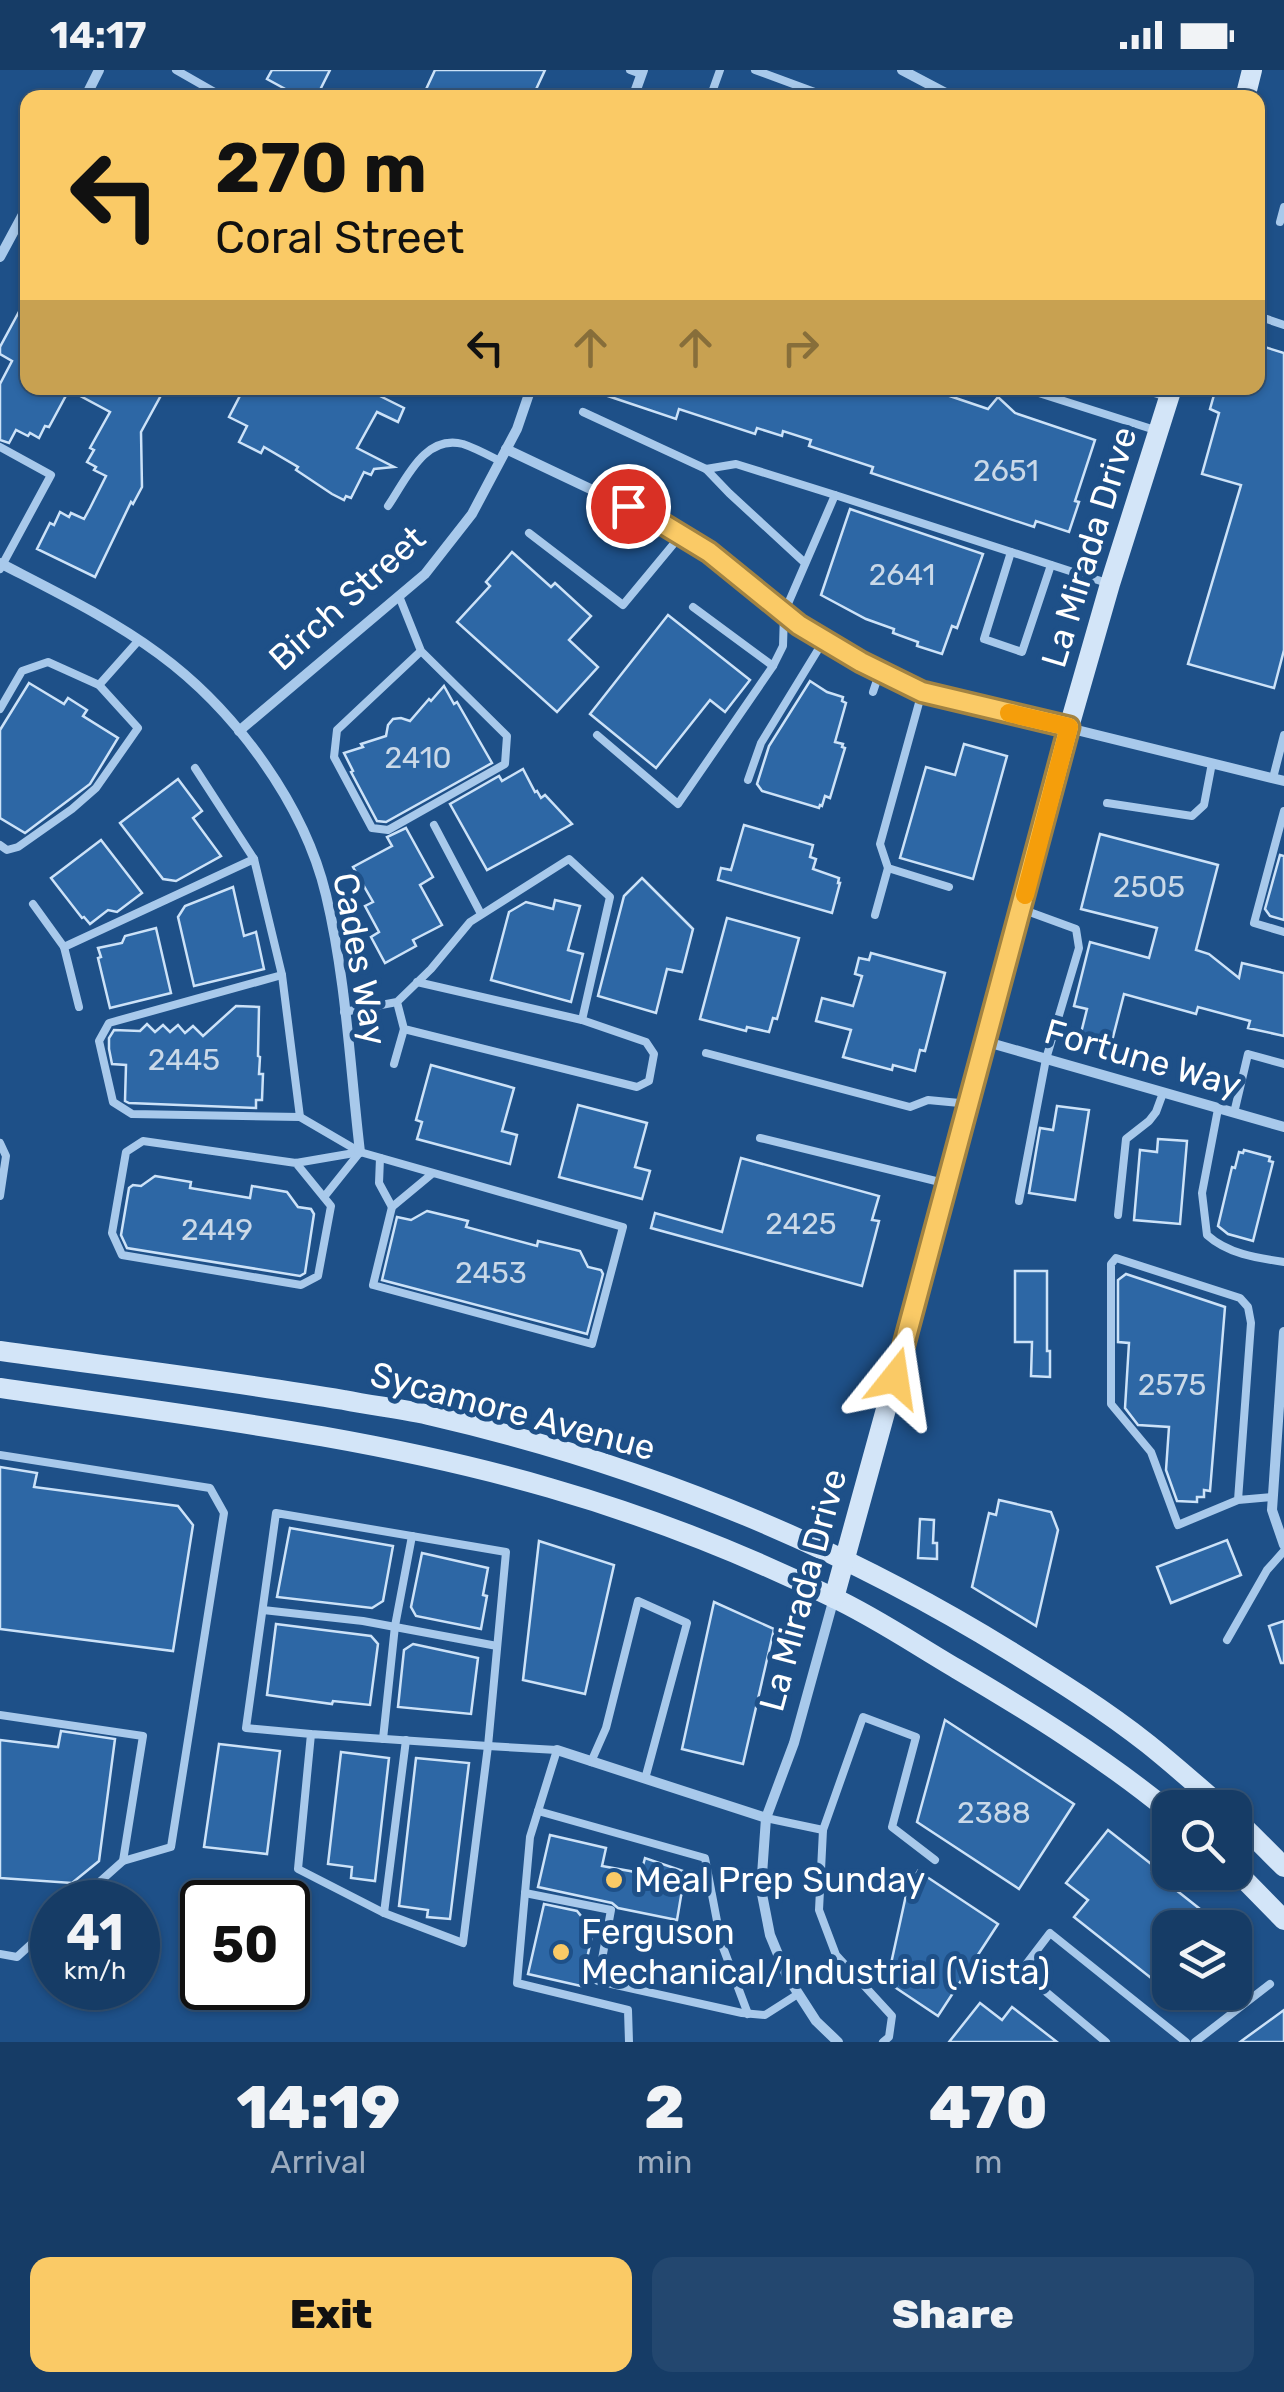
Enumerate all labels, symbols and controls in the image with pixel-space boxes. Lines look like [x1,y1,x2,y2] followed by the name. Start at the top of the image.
[50,12,147,58] text: 14:17
[215,127,427,210] text: 270 m
[50,130,180,260] icon: left
[215,211,464,264] text: Coral Street
[458,320,513,375] icon: left
[563,320,618,375] icon: ahead
[668,320,723,375] icon: ahead
[773,320,828,375] icon: right
[1032,422,1146,672] street label: La Mirada Drive
[973,453,1039,489] house number: 2651
[586,464,671,549] pin
[601,479,656,534] icon: arrive
[260,517,434,679] street label: Birch Street
[869,557,935,593] house number: 2641
[384,740,452,776] house number: 2410
[324,869,396,1049] street label: Cades Way
[1113,869,1185,905] house number: 2505
[1040,1010,1246,1106] street label: Fortune Way
[148,1042,220,1078] house number: 2445
[765,1206,837,1242] house number: 2425
[181,1212,253,1248] house number: 2449
[455,1255,527,1291] house number: 2453
[843,1326,947,1430] position arrow
[366,1353,660,1469] street label: Sycamore Avenue
[1138,1367,1206,1403] house number: 2575
[750,1464,856,1716] street label: La Mirada Drive
[1152,1790,1252,2010] map controls
[1152,1790,1252,1890] button: search
[957,1795,1031,1831] house number: 2388
[634,1859,925,1901] place label: Meal Prep Sunday
[603,1869,625,1891] marker: Meal Prep Sunday
[180,1880,310,2010] speed limit sign: 50
[66,1903,124,1963] text: 41
[1152,1910,1252,2010] button: layers
[581,1911,1050,1993] place label: Ferguson Mechanical/Industrial (Vista)
[550,1941,572,1963] marker: Ferguson Mechanical/Industrial (Vista)
[64,1956,126,1985] text: km/h
[236,2072,400,2143] text: 14:19
[644,2072,685,2143] text: 2
[929,2072,1048,2143] text: 470
[270,2143,366,2181] text: Arrival
[637,2143,692,2181] text: min
[974,2143,1002,2181] text: m
[30,2257,632,2372] button: Exit
[652,2257,1254,2372] button: Share

